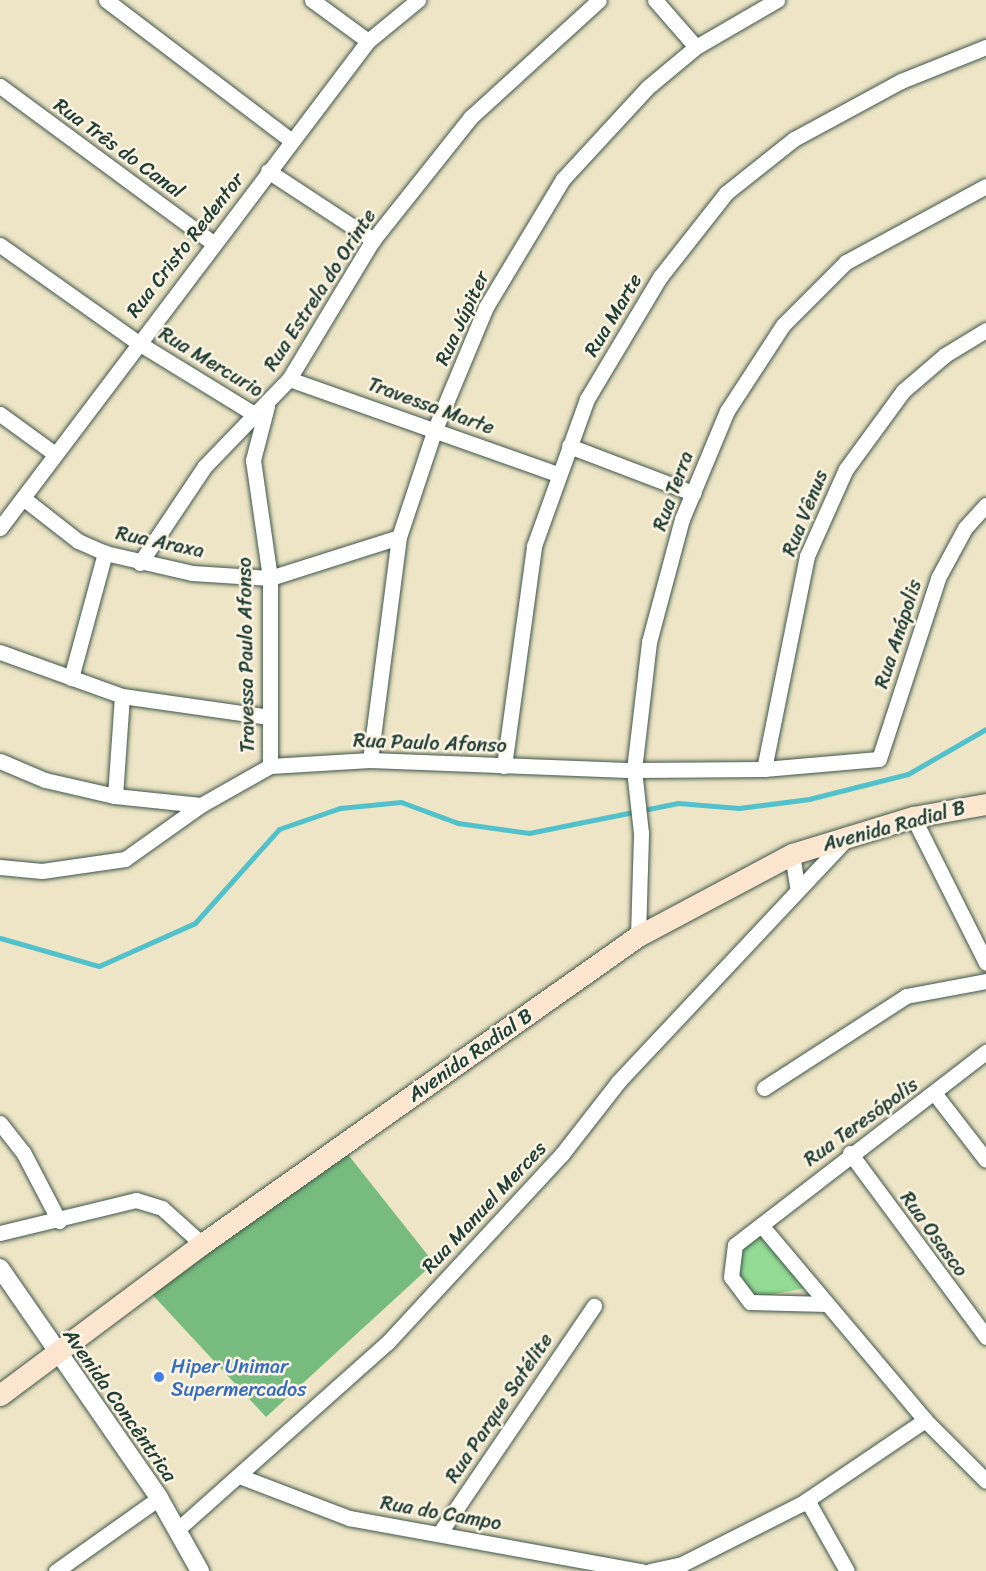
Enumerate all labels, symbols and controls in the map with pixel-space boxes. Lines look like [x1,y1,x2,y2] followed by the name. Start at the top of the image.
[49,93,189,203] street label: Rua Três do Canal
[121,168,249,322] street label: Rua Cristo Redentor
[259,205,381,375] street label: Rua Estrela do Orinte
[430,267,494,369] street label: Rua Júpiter
[579,270,647,360] street label: Rua Marte
[154,321,268,403] street label: Rua Mercurio
[364,372,498,440] street label: Travessa Marte
[647,447,699,535] street label: Rua Terra
[777,467,833,559] street label: Rua Vênus
[114,521,206,563] street label: Rua Araxa
[232,557,260,753] street label: Travessa Paulo Afonso
[869,576,927,692] street label: Rua Anápolis
[353,728,507,758] street label: Rua Paulo Afonso
[820,795,968,857] street label: Avenida Radial B
[403,1003,537,1107] street label: Avenida Radial B
[799,1072,923,1172] street label: Rua Teresópolis
[417,1137,551,1277] street label: Rua Manuel Merces
[895,1187,973,1281] street label: Rua Osasco
[58,1324,182,1486] street label: Avenida Concêntrica
[440,1329,558,1487] street label: Rua Parque Satélite
[171,1354,306,1401] place label: Hiper Unimar Supermercados
[152,1370,166,1384] marker: Hiper Unimar Supermercados
[379,1491,503,1535] street label: Rua do Campo

